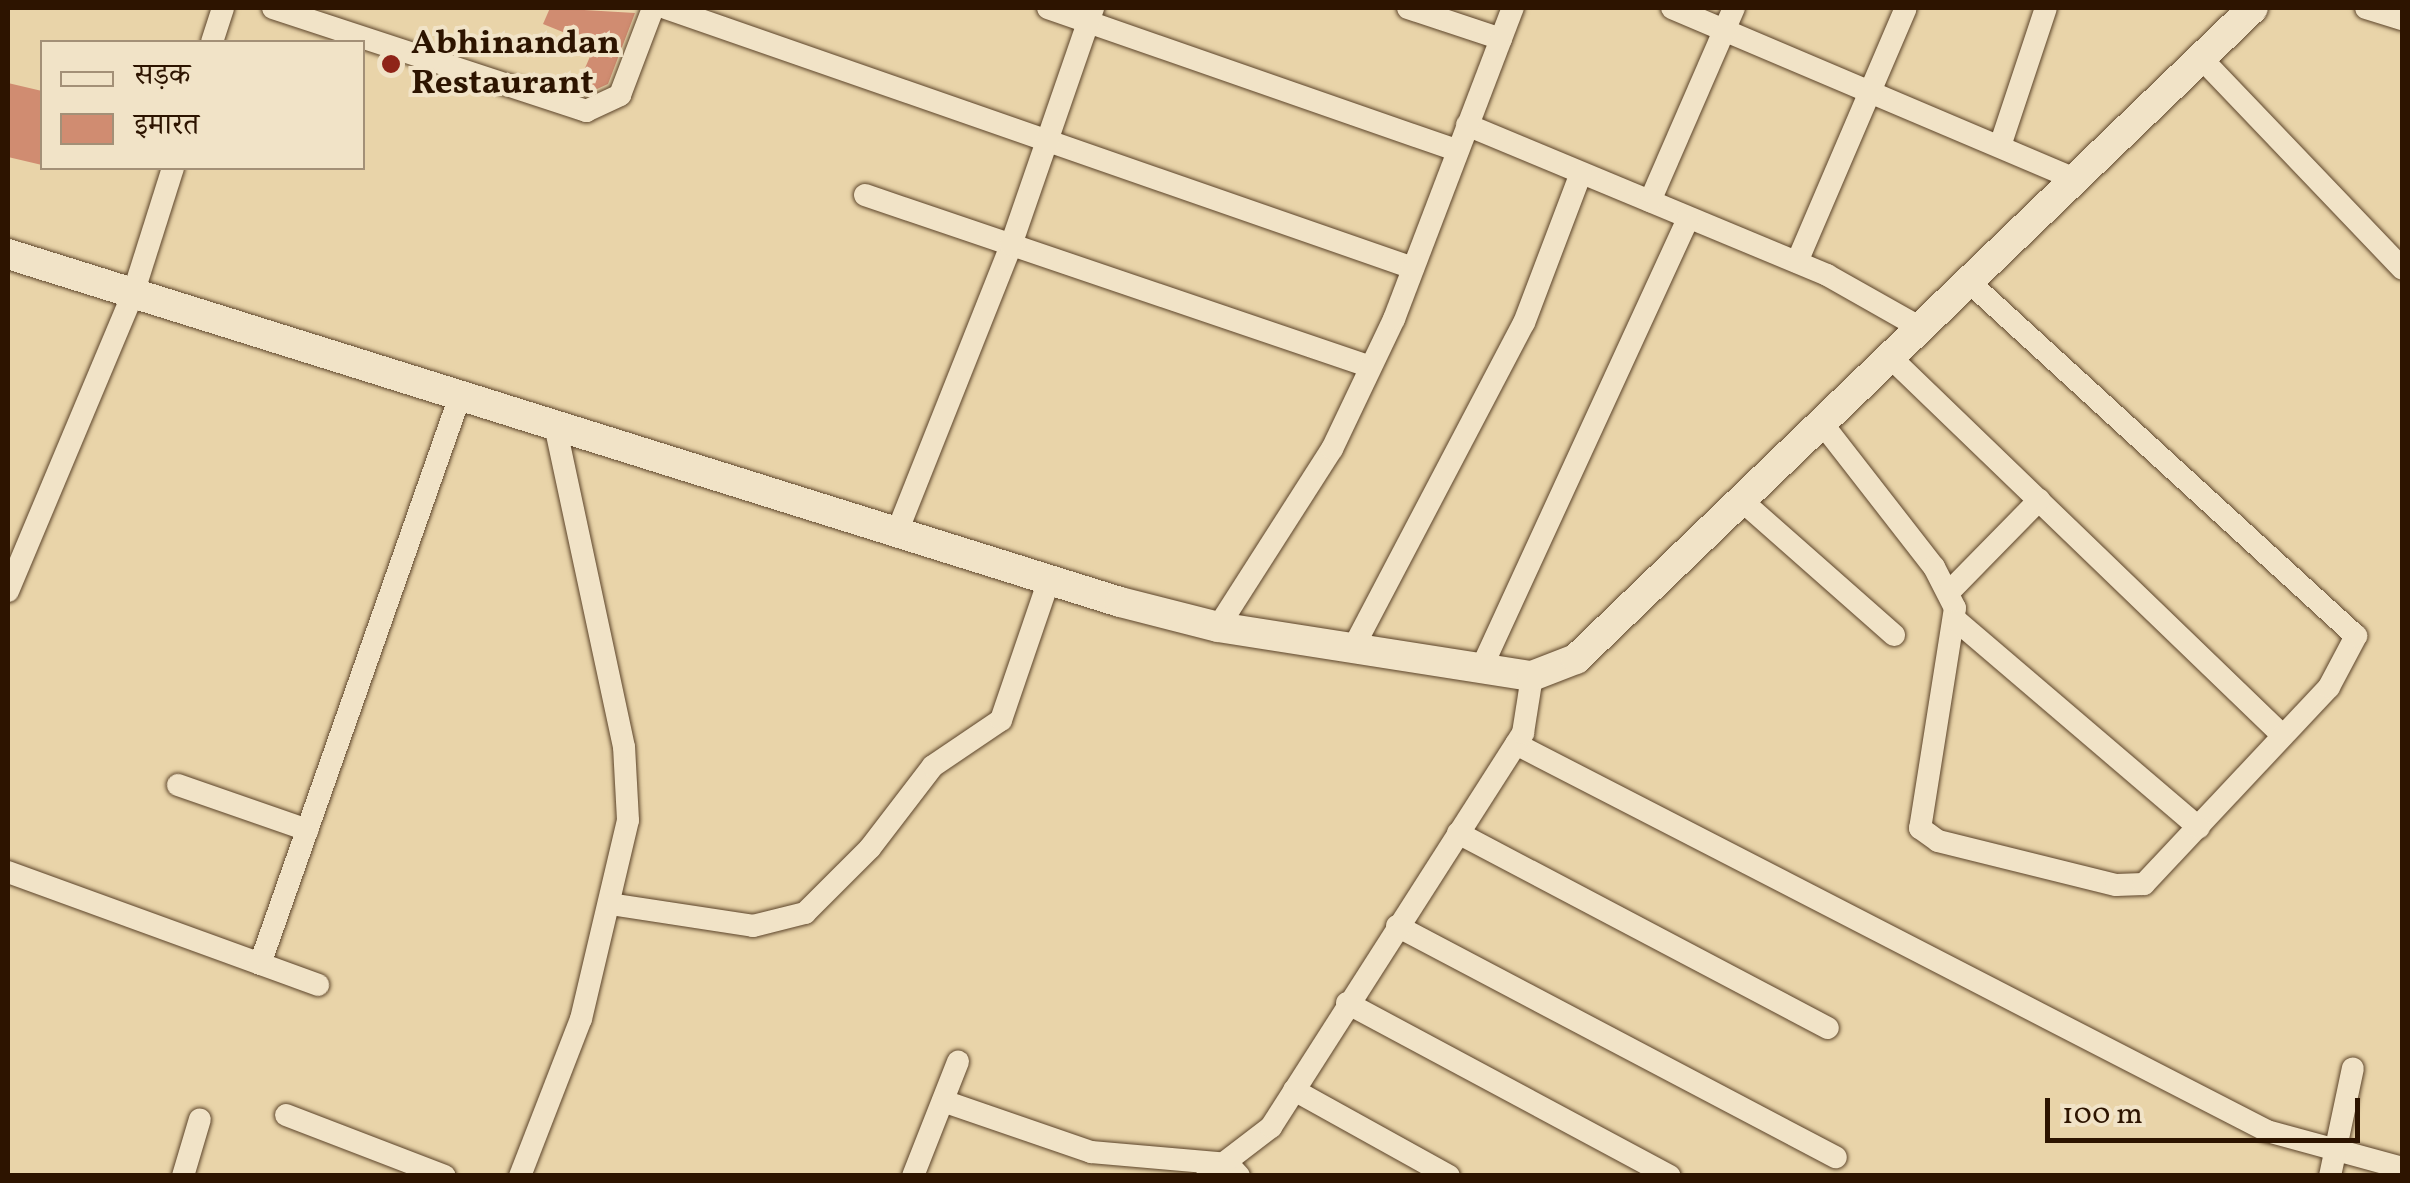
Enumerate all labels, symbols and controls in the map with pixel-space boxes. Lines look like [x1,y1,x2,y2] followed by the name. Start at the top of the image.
[411,23,620,105] place label: Abhinandan Restaurant
[40,40,365,170] legend
[380,53,402,75] marker: Abhinandan Restaurant
[134,55,190,97] text: सड़क
[134,105,199,147] text: इमारत
[2050,1078,2365,1140] scale bar
[2062,1094,2143,1136] text: 100 m

